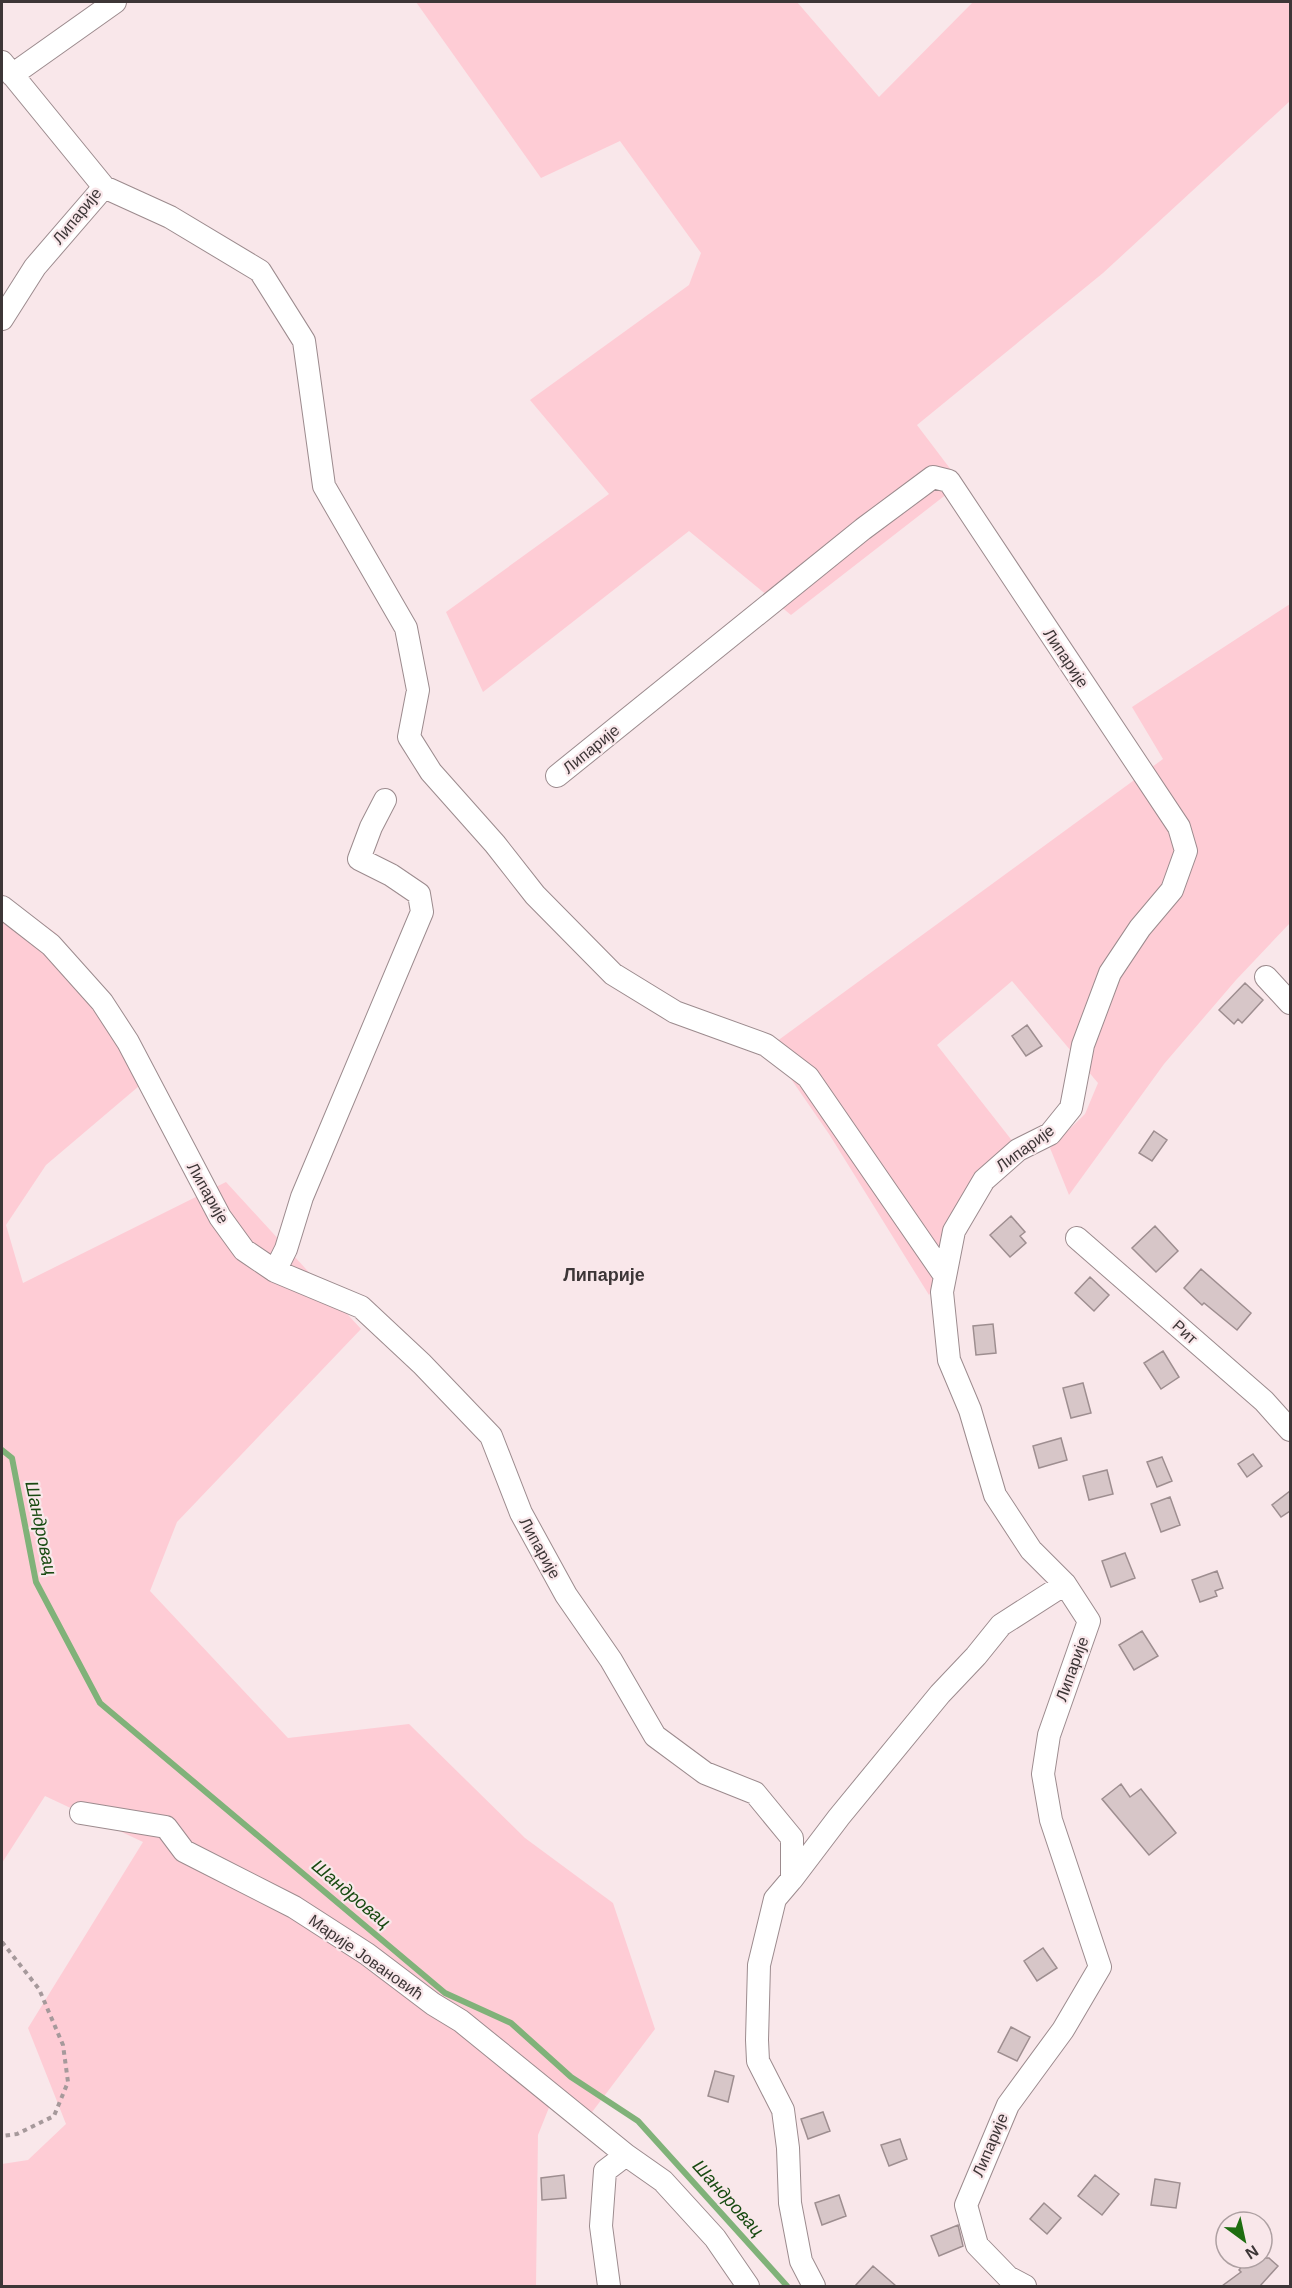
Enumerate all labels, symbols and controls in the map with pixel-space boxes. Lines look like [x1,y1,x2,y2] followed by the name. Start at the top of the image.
[49,184,105,247] street label: Липарије
[1040,625,1092,691] street label: Липарије
[560,721,623,777] street label: Липарије
[993,1121,1057,1175] street label: Липарије
[184,1160,232,1226] street label: Липарије
[563,1265,645,1285] district label: Липарије
[1169,1317,1201,1348] street label: Рит
[21,1479,61,1577] water label: Шандровац
[516,1514,564,1582] street label: Липарије
[1053,1634,1092,1704] street label: Липарије
[308,1856,394,1932] water label: Шандровац
[306,1911,426,2003] street label: Марије Јовановић
[969,2111,1011,2179] street label: Липарије
[689,2156,767,2240] water label: Шандровац
[1214,2210,1274,2270] north arrow
[1242,2242,1261,2262] text: N

